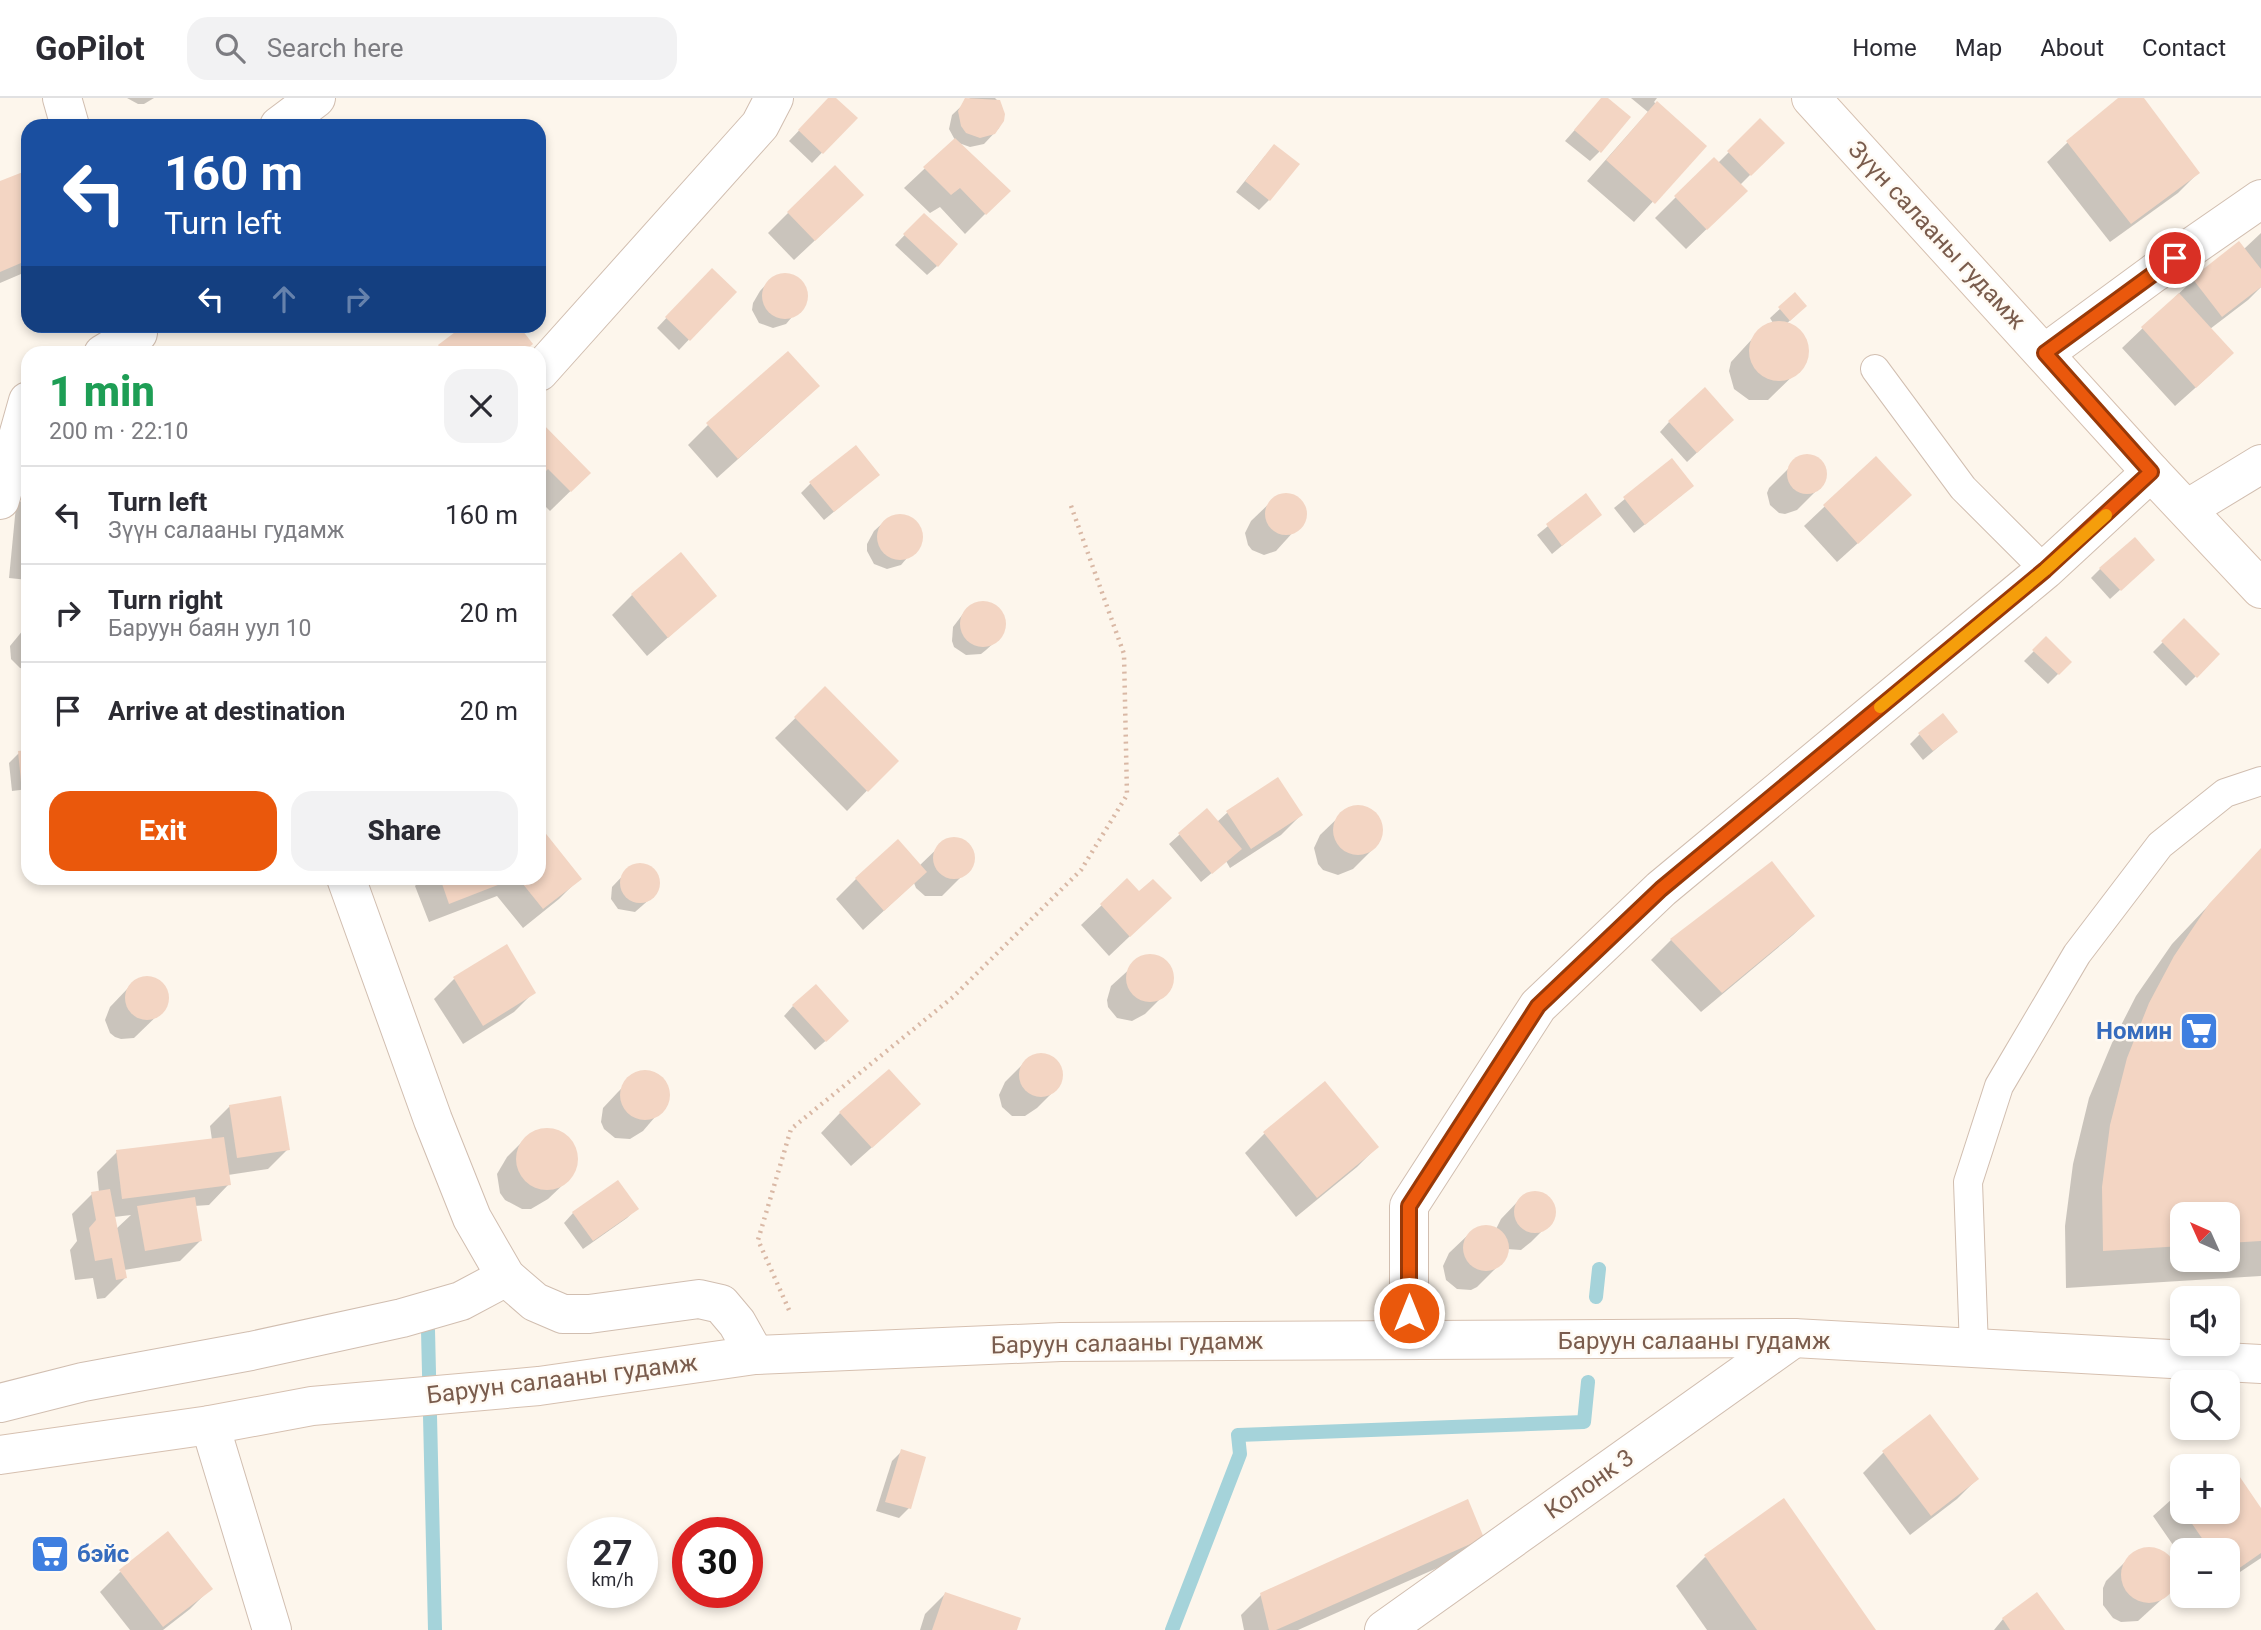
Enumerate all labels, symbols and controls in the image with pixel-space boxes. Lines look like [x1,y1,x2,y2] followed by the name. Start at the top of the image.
[187,17,677,80] search box
[35,29,145,68] text: GoPilot
[211,29,249,67] icon: search
[267,33,403,63] text: Search here
[1852,34,1917,62] text: Home
[1955,34,2002,62] text: Map
[2040,34,2104,62] text: About
[2142,34,2226,62] text: Contact
[1843,135,2032,335] street label: Зүүн салааны гудамж
[164,145,303,202] text: 160 m
[49,147,140,238] icon: left
[164,204,282,242] text: Turn left
[2145,228,2205,288] pin
[2156,239,2194,277] icon: arrive
[192,280,230,318] icon: left
[265,280,303,318] icon: ahead
[338,280,376,318] icon: right
[49,367,155,416] text: 1 min
[444,369,518,443] button: close
[49,418,188,445] text: 200 m · 22:10
[108,487,207,517] text: Turn left
[49,496,87,534] icon: left
[445,500,518,530] text: 160 m
[108,517,344,544] text: Зүүн салааны гудамж
[108,585,223,615] text: Turn right
[49,594,87,632] icon: right
[460,598,518,628] text: 20 m
[108,615,312,642] text: Баруун баян уул 10
[49,692,87,730] icon: arrive
[108,696,345,726] text: Arrive at destination
[460,696,518,726] text: 20 m
[49,791,277,871] button: Exit
[291,791,518,871] button: Share
[2178,1010,2220,1052] supermarket icon: Номин
[2096,1017,2172,1045] place label: Номин
[2170,1202,2240,1272] north arrow
[2170,1202,2240,1608] map controls
[1372,1276,1446,1350] position arrow
[2170,1286,2240,1356] button: sound
[990,1327,1264,1359] street label: Баруун салааны гудамж
[1558,1327,1831,1355] street label: Баруун салааны гудамж
[425,1348,700,1410] street label: Баруун салааны гудамж
[2170,1370,2240,1440] button: search
[1539,1443,1639,1525] street label: Колонк 3
[2170,1454,2240,1524] button: +
[672,1517,763,1608] speed limit sign: 30
[29,1533,71,1575] supermarket icon: бэйс
[592,1533,633,1574] text: 27
[2170,1538,2240,1608] button: −
[77,1540,129,1568] place label: бэйс
[591,1569,634,1590] text: km/h

